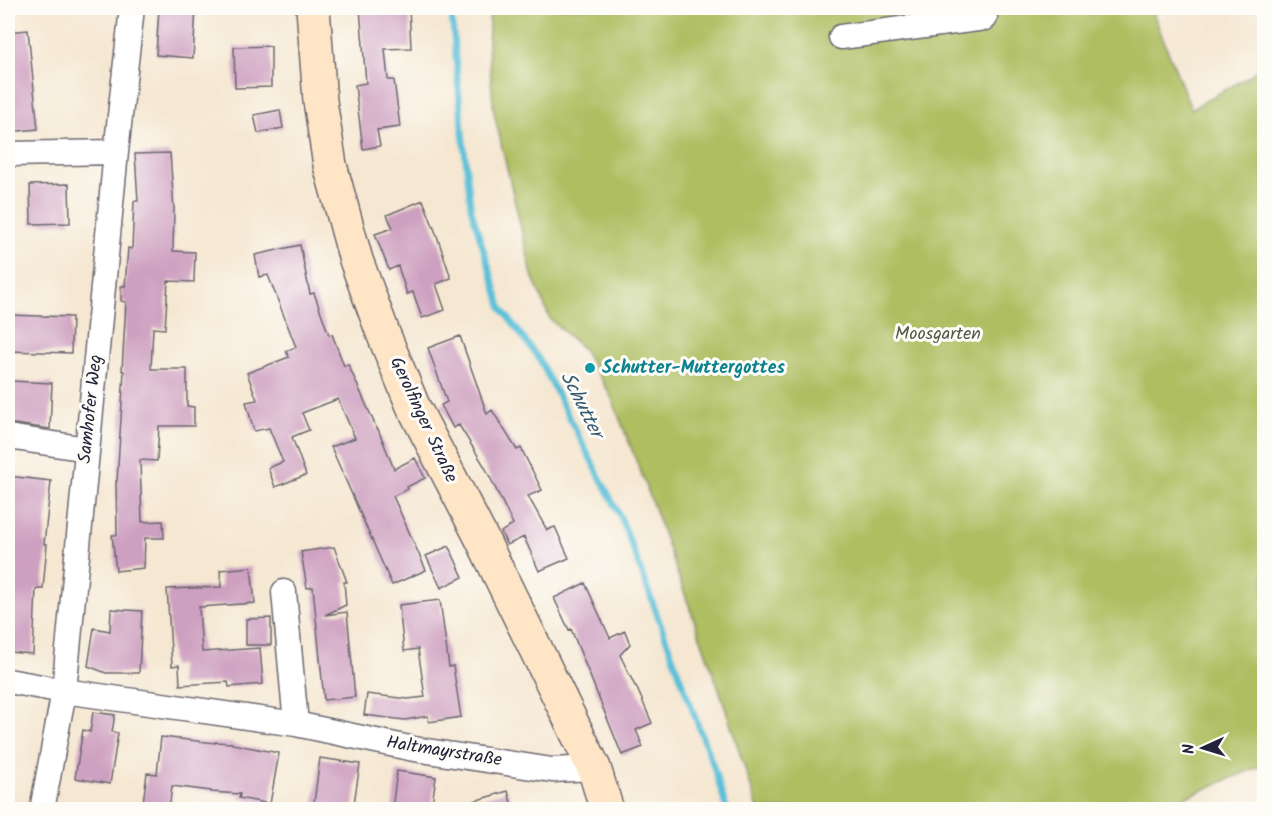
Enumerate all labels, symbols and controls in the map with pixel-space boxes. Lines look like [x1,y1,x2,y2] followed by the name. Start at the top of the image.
[895,320,981,349] park label: Moosgarten
[381,352,465,488] street label: Gerolfinger Straße
[71,353,111,465] street label: Samhofer Weg
[602,354,785,383] place label: Schutter-Muttergottes
[583,361,597,375] marker: Schutter-Muttergottes
[551,366,613,448] water label: Schutter
[1173,718,1233,778] north arrow
[384,729,504,775] street label: Haltmayrstraße
[1177,743,1202,755] text: N

